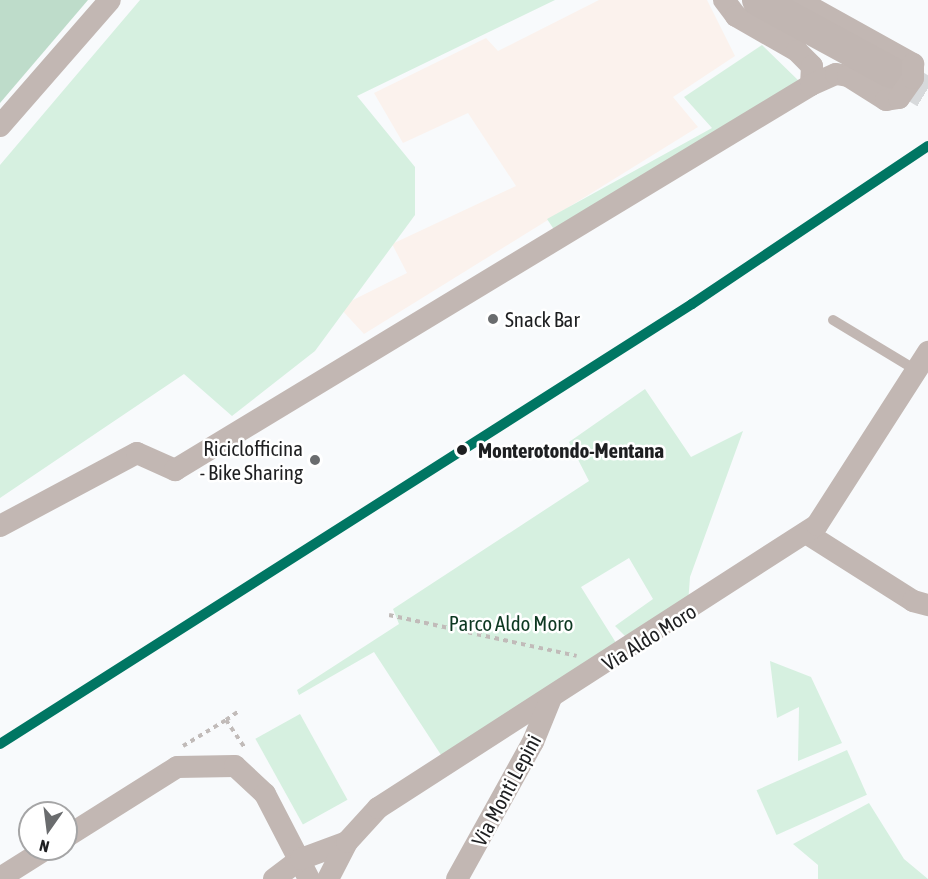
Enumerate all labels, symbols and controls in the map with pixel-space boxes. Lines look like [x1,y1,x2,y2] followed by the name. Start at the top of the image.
[505,306,580,332] place label: Snack Bar
[486,312,500,326] marker: Snack Bar
[200,435,303,485] place label: Riciclofficina - Bike Sharing
[478,437,664,463] place label: Monterotondo-Mentana
[451,439,473,461] marker: Monterotondo-Mentana
[308,453,322,467] marker: Riciclofficina - Bike Sharing
[597,598,701,676] street label: Via Aldo Moro
[449,610,573,636] park label: Parco Aldo Moro
[466,730,546,850] street label: Via Monti Lepini
[18,801,78,861] north arrow
[37,837,51,856] text: N

